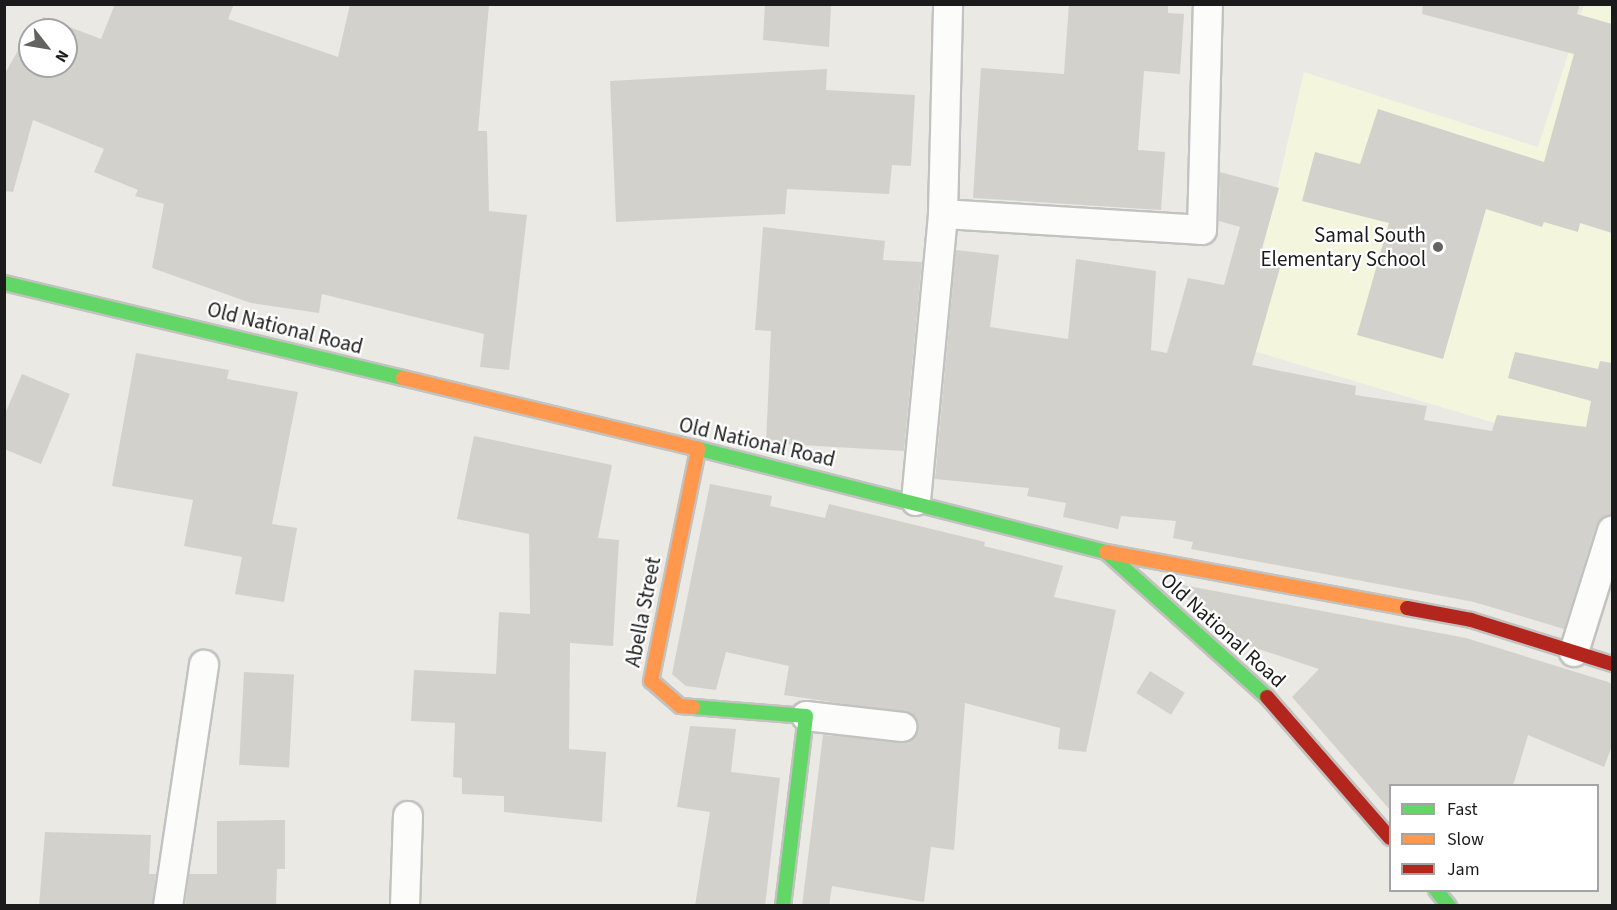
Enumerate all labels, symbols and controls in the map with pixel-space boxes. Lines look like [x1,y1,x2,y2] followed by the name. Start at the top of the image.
[18,18,78,78] north arrow
[50,46,74,66] text: N
[1260,222,1426,272] place label: Samal South Elementary School
[1431,240,1445,254] marker: Samal South Elementary School
[205,296,365,360] street label: Old National Road
[677,412,837,472] street label: Old National Road
[620,555,666,669] street label: Abella Street
[1155,567,1291,693] street label: Old National Road
[1389,784,1599,892] legend
[1447,797,1478,822] text: Fast
[1447,827,1484,852] text: Slow
[1447,857,1480,882] text: Jam

